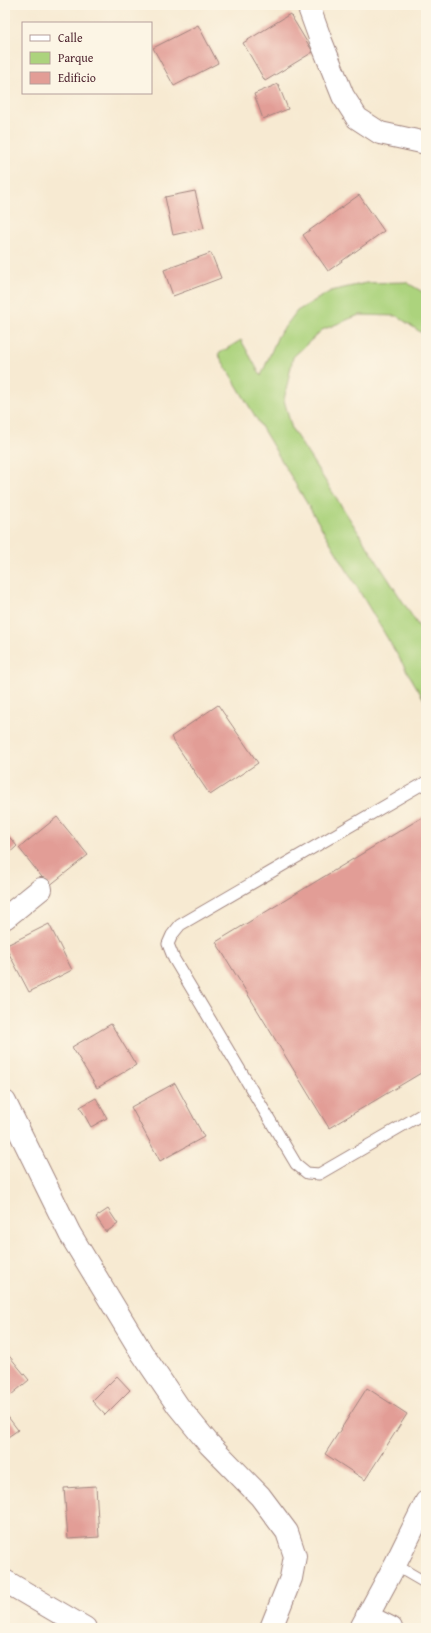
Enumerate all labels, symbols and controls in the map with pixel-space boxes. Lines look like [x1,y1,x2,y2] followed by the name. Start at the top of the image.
[22,22,152,94] legend
[58,29,83,46] text: Calle
[58,49,94,66] text: Parque
[58,69,96,86] text: Edificio

